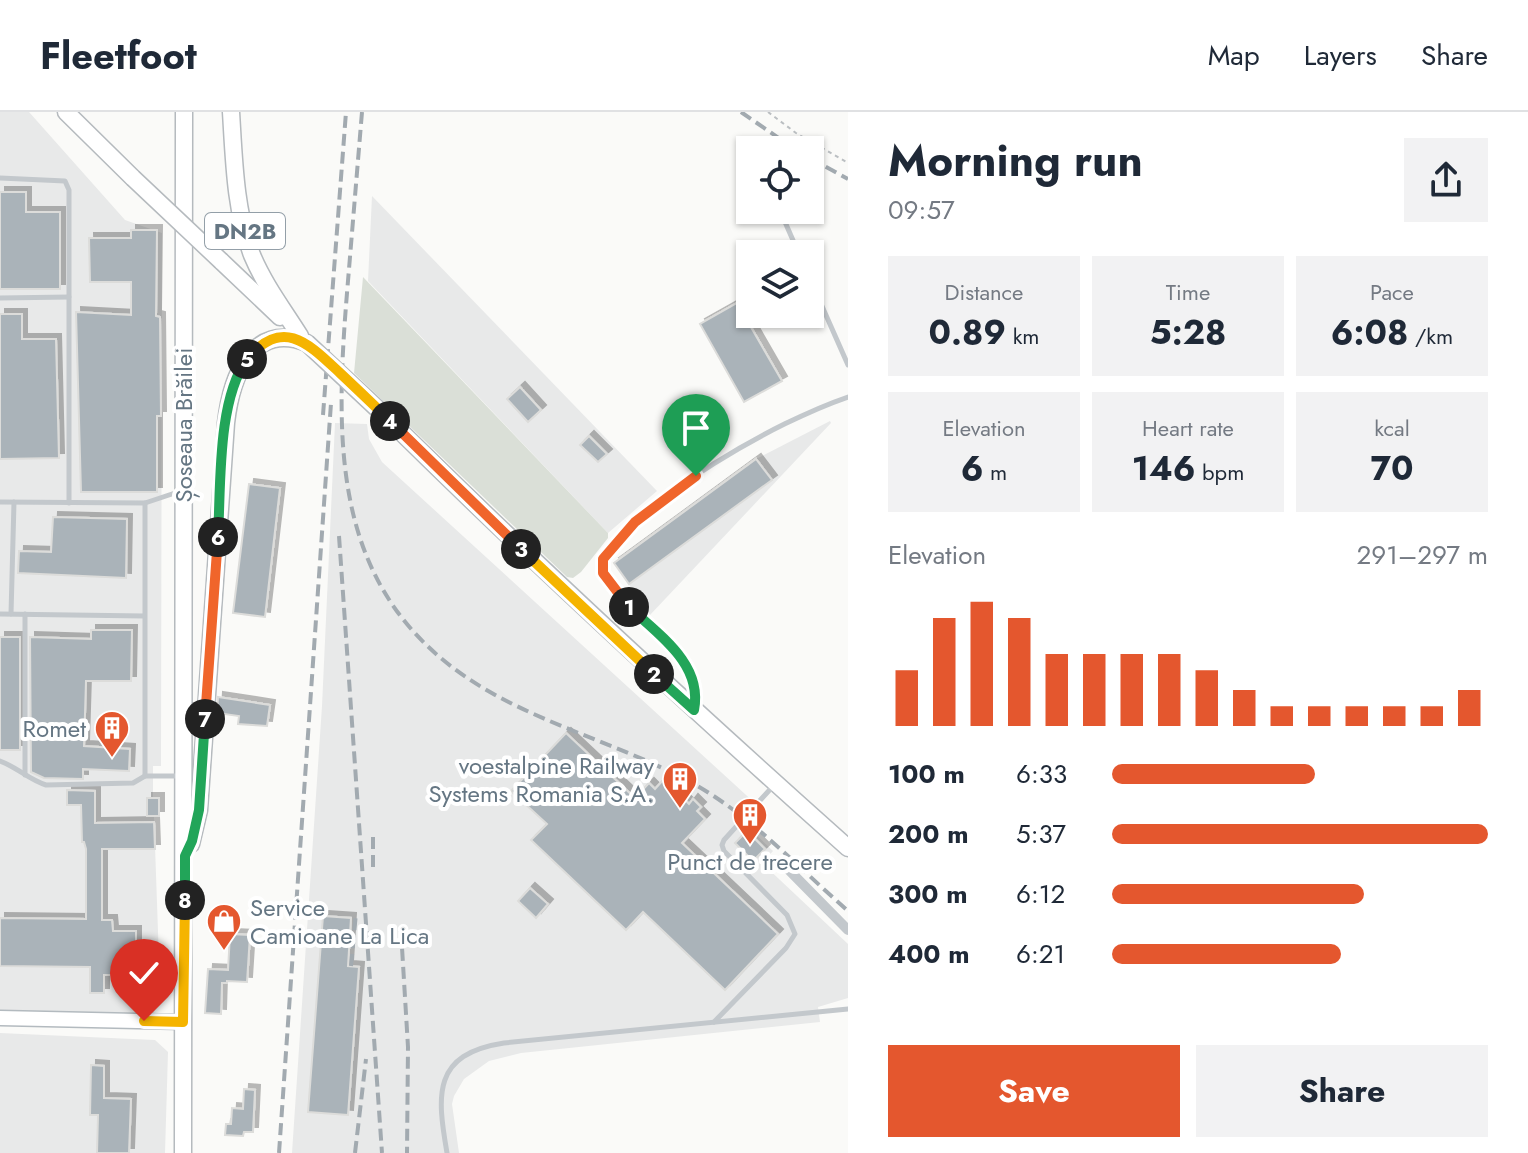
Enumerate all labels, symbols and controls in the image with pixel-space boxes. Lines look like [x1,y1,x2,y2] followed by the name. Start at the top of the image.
[40,28,197,83] text: Fleetfoot
[1208,35,1260,76] text: Map
[1304,35,1377,76] text: Layers
[1421,35,1488,76] text: Share
[888,129,1143,193] text: Morning run
[736,136,824,328] map controls
[736,136,824,224] button: locate
[1404,138,1488,222] button: share
[888,191,955,229] text: 09:57
[205,213,285,249] road number: DN2B
[736,240,824,328] button: layers
[945,276,1023,308] text: Distance
[1166,276,1210,308] text: Time
[1370,276,1414,308] text: Pace
[929,308,1006,357] text: 0.89
[1150,308,1226,357] text: 5:28
[1331,308,1408,357] text: 6:08
[1006,320,1039,352] text: km
[1408,320,1453,352] text: /km
[227,339,267,379] pin: 5
[240,343,254,375] text: 5
[166,348,201,502] street label: Șoseaua Brăilei
[662,394,730,476] pin
[370,401,410,441] pin: 4
[382,405,398,437] text: 4
[674,406,718,450] icon: arrive
[943,412,1025,444] text: Elevation
[1142,412,1234,444] text: Heart rate
[1374,412,1410,444] text: kcal
[961,444,983,493] text: 6
[1132,444,1195,493] text: 146
[1370,444,1414,493] text: 70
[983,456,1007,488] text: m
[1195,456,1244,488] text: bpm
[198,517,238,557] pin: 6
[211,521,225,553] text: 6
[501,529,541,569] pin: 3
[514,533,528,565] text: 3
[888,536,986,574] text: Elevation
[1357,536,1488,574] text: 291–297 m
[609,587,649,627] pin: 1
[623,591,635,623] text: 1
[634,654,674,694] pin: 2
[647,658,661,690] text: 2
[185,699,225,739] pin: 7
[198,703,212,735] text: 7
[93,709,131,759] building icon: Romet
[23,711,86,746] place label: Romet
[428,748,654,811] place label: voestalpine Railway Systems Romania S.A.
[888,755,965,793] text: 100 m
[1016,755,1067,793] text: 6:33
[661,760,699,810] building icon: voestalpine Railway Systems Romania S.A.
[731,796,769,846] building icon: Punct de trecere
[888,815,969,853] text: 200 m
[1016,815,1066,853] text: 5:37
[667,844,833,879] place label: Punct de trecere
[888,875,968,913] text: 300 m
[1016,875,1065,913] text: 6:12
[165,880,205,920] pin: 8
[178,884,192,916] text: 8
[250,890,429,953] place label: Service Camioane La Lica
[205,902,243,952] shop icon: Service Camioane La Lica
[888,935,970,973] text: 400 m
[1016,935,1065,973] text: 6:21
[110,939,178,1021] pin
[122,951,166,995] icon: check
[888,1045,1180,1137] button: Save
[1196,1045,1488,1137] button: Share

